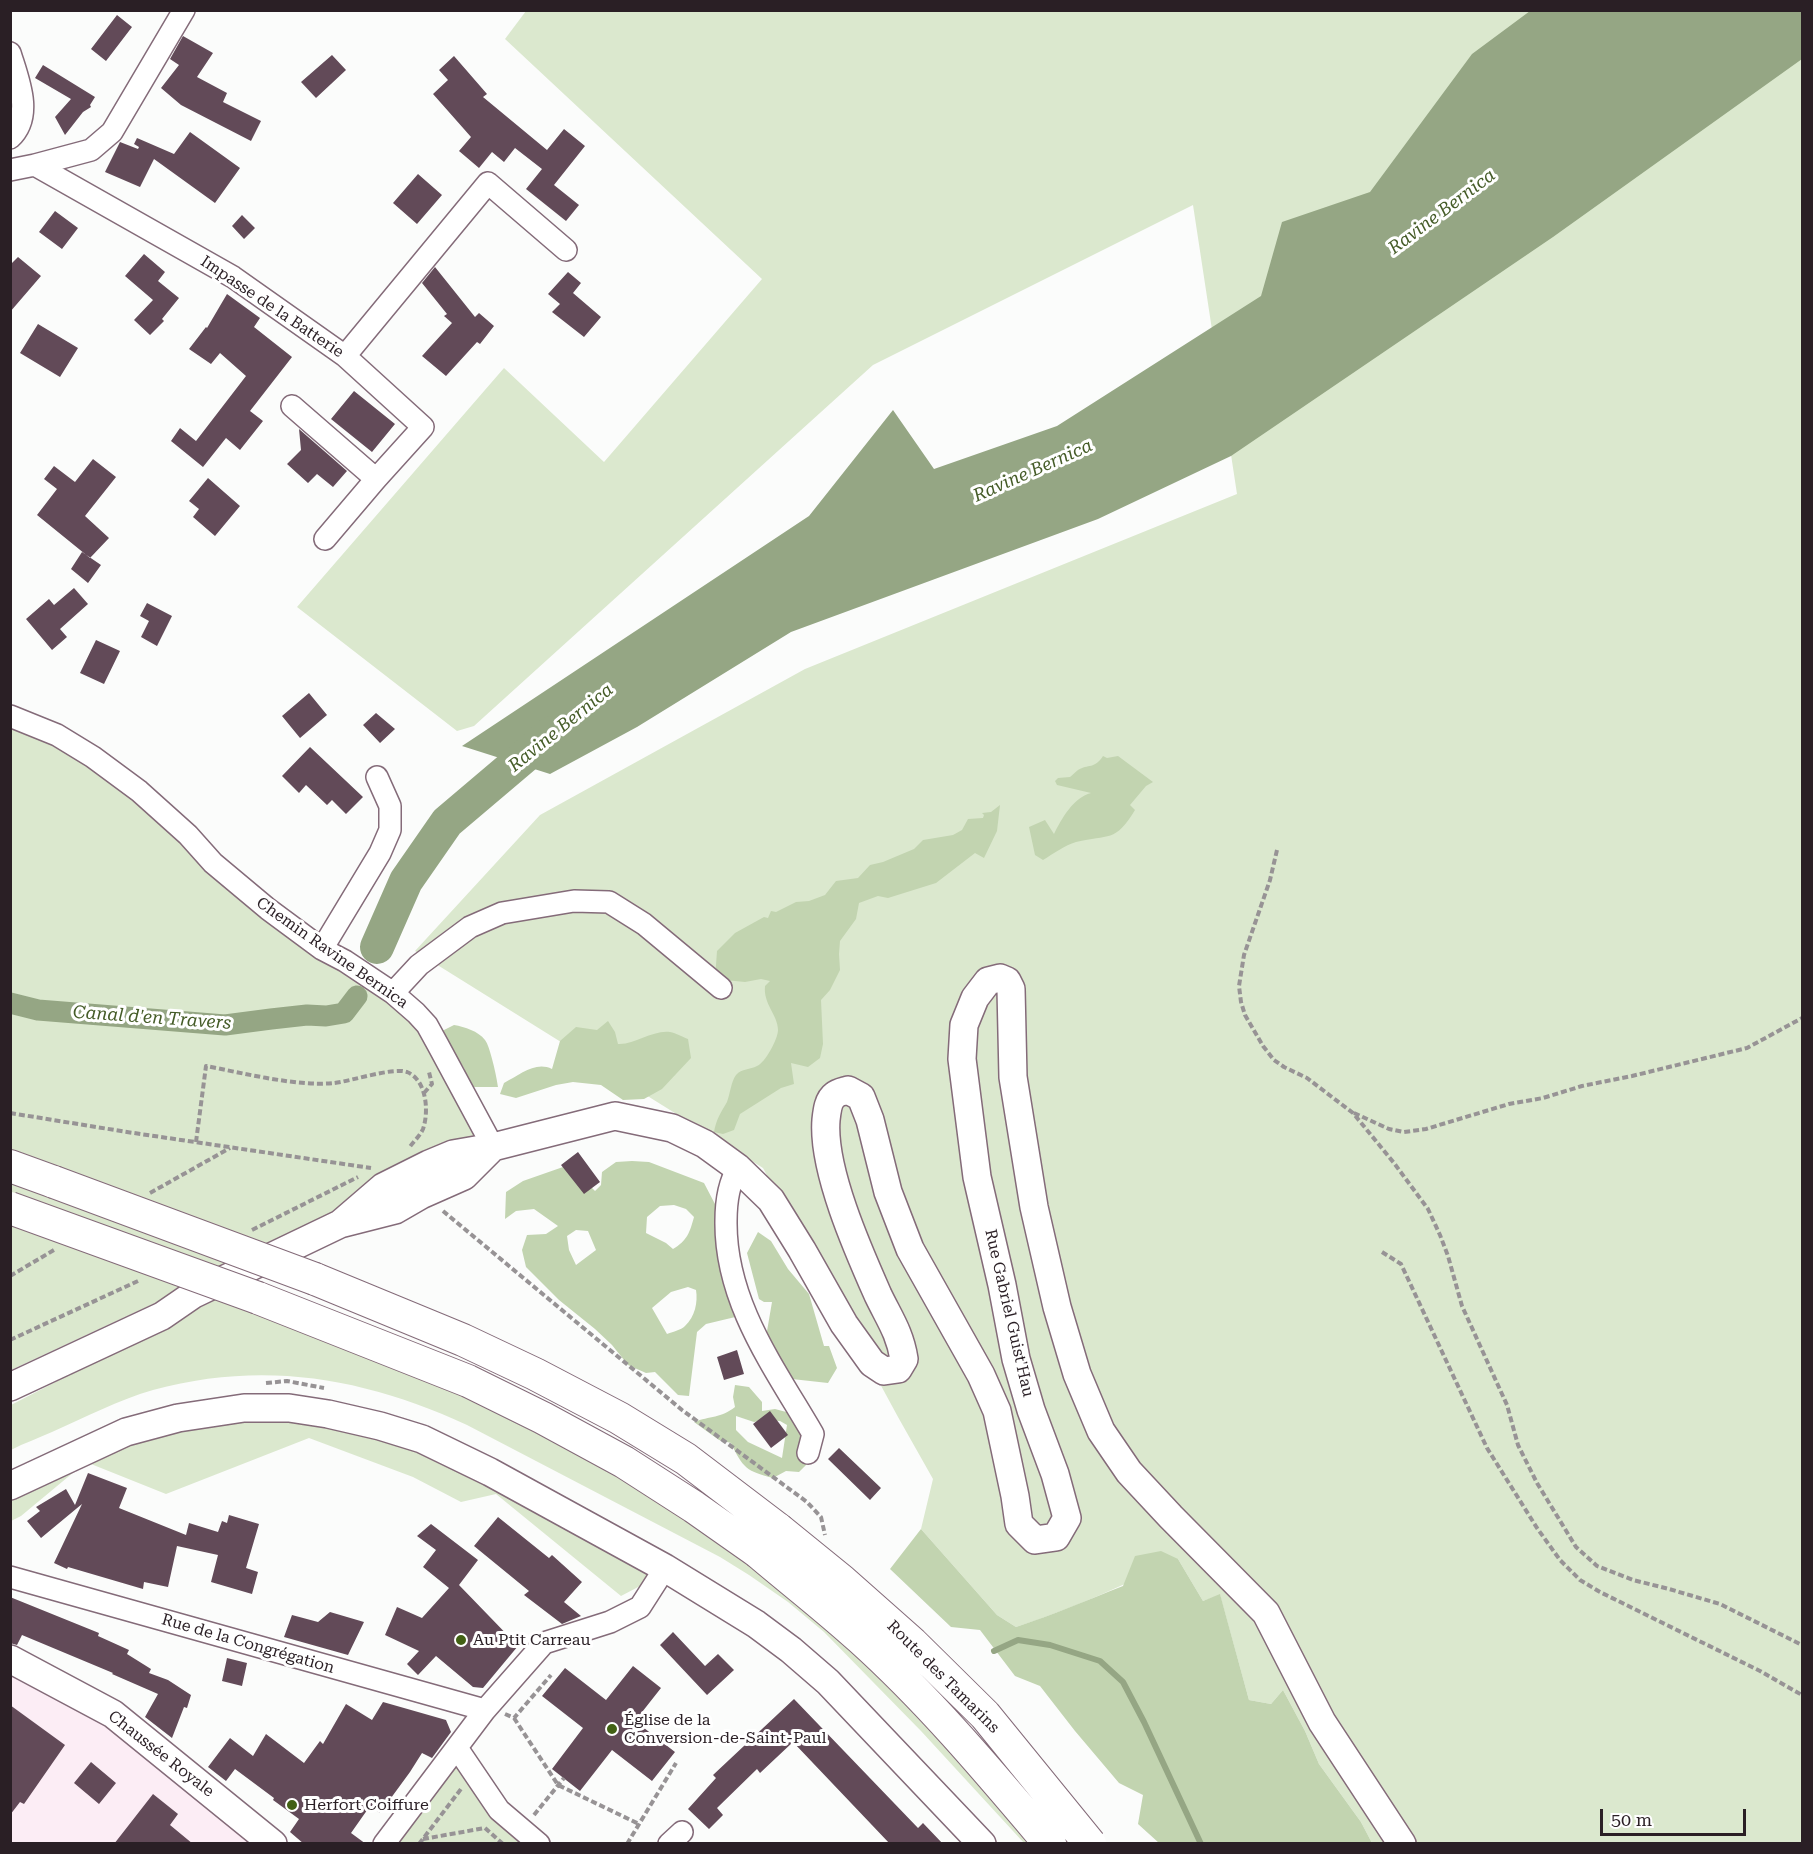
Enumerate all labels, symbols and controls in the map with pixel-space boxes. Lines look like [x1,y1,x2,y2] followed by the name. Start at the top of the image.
[1384,165,1500,259] water label: Ravine Bernica
[197,252,347,362] street label: Impasse de la Batterie
[970,435,1096,507] water label: Ravine Bernica
[504,679,618,777] water label: Ravine Bernica
[253,893,411,1013] street label: Chemin Ravine Bernica
[72,1002,232,1034] water label: Canal d'en Travers
[980,1227,1038,1399] street label: Rue Gabriel Guist'Hau
[159,1610,337,1678] street label: Rue de la Congrégation
[883,1617,1003,1737] street label: Route des Tamarins
[473,1630,590,1650] place label: Au Ptit Carreau
[454,1633,468,1647] marker: Au Ptit Carreau
[104,1707,218,1801] street label: Chaussée Royale
[624,1710,826,1748] place label: Église de la Conversion-de-Saint-Paul
[605,1722,619,1736] marker: Église de la Conversion-de-Saint-Paul
[304,1795,429,1815] place label: Herfort Coiffure
[1603,1797,1748,1835] scale bar
[285,1798,299,1812] marker: Herfort Coiffure
[1611,1809,1652,1830] text: 50 m

